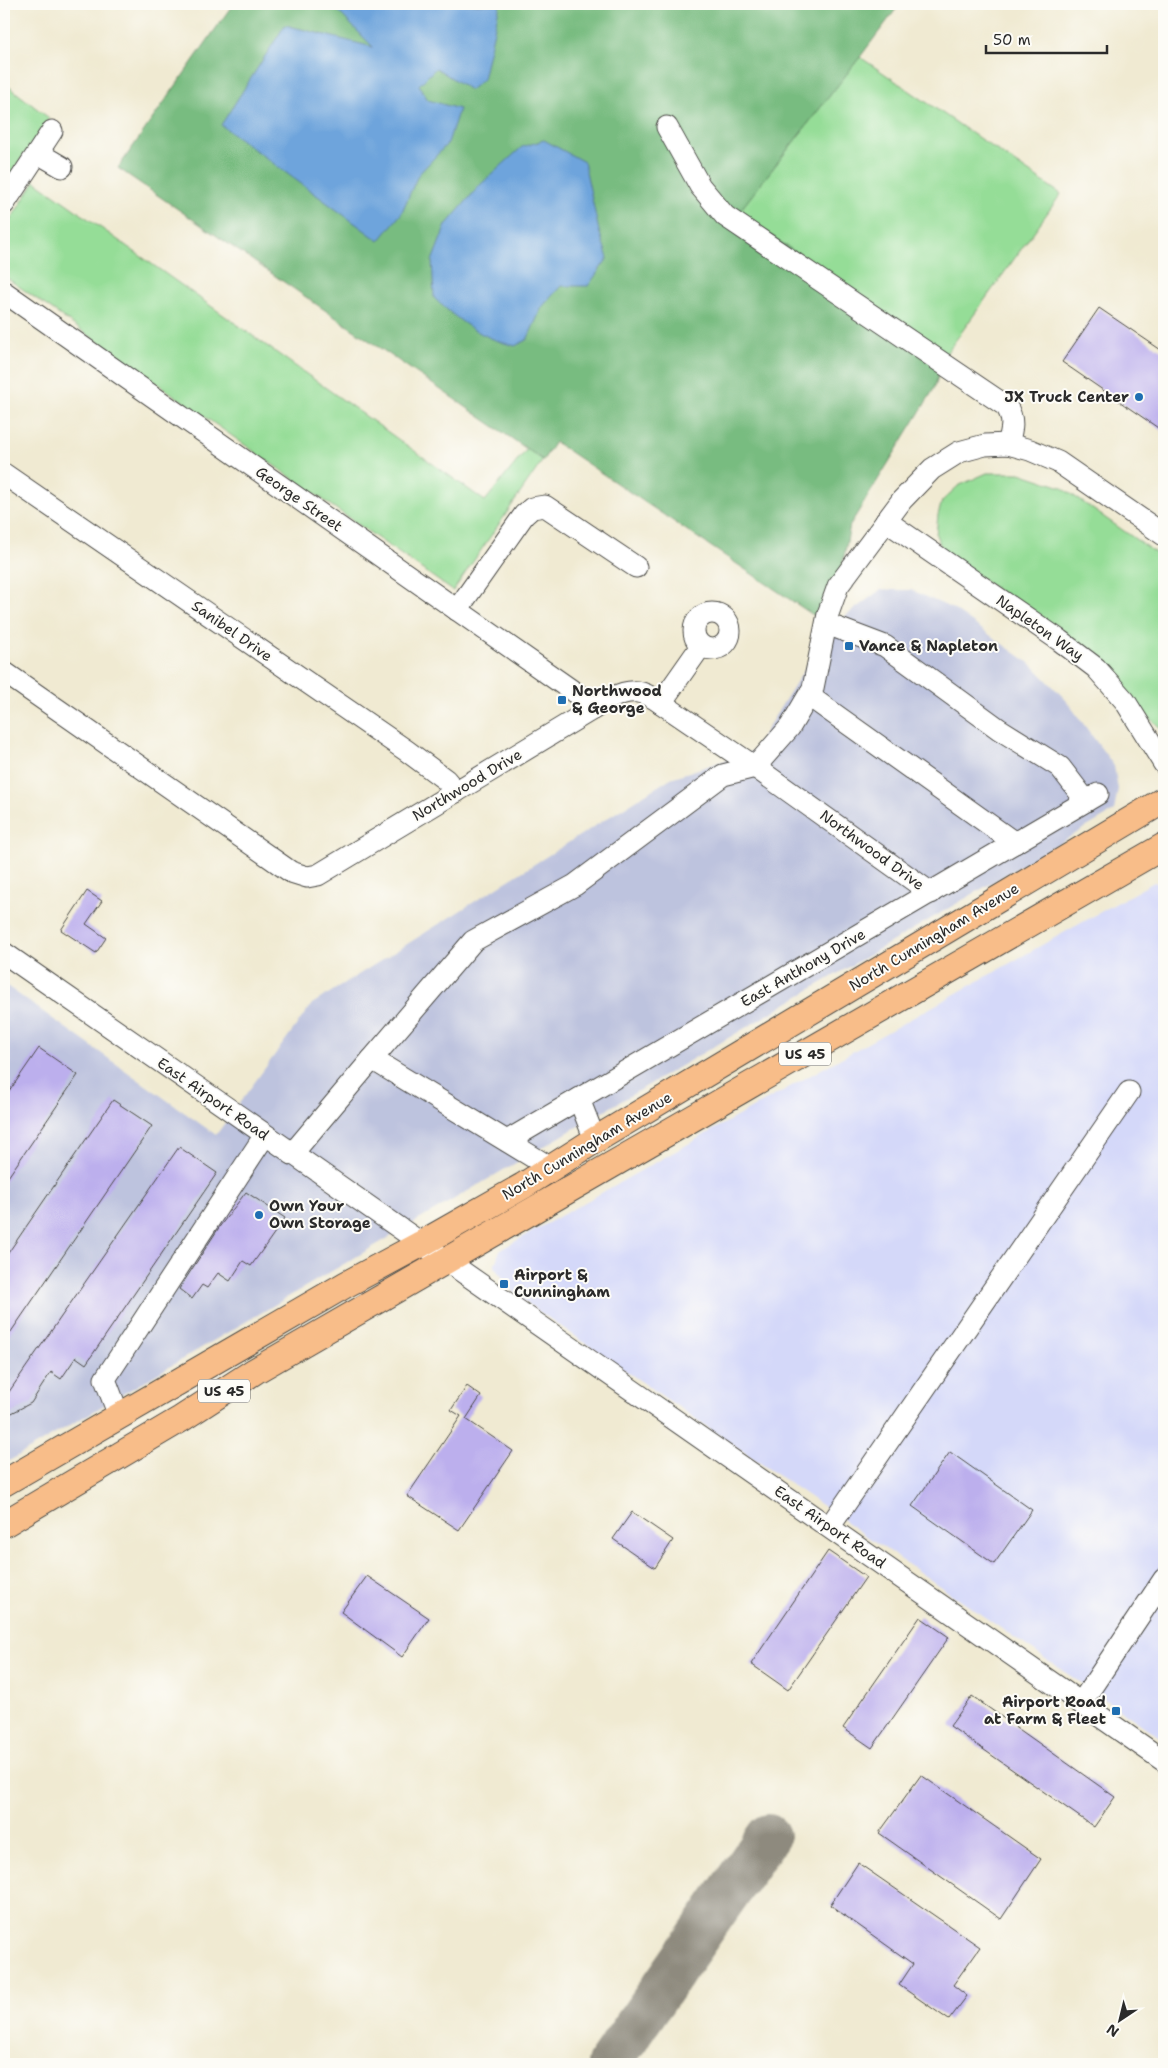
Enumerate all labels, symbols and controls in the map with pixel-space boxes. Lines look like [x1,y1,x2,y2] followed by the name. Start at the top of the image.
[986,22,1107,54] scale bar
[993,30,1031,50] text: 50 m
[1004,387,1129,407] place label: JX Truck Center
[1133,391,1145,403] marker: JX Truck Center
[252,462,346,536] street label: George Street
[992,590,1088,666] street label: Napleton Way
[188,596,276,666] street label: Sanibel Drive
[859,636,998,656] place label: Vance & Napleton
[843,640,855,652] marker: Vance & Napleton
[572,681,662,718] place label: Northwood & George
[556,694,568,706] marker: Northwood & George
[408,744,526,826] street label: Northwood Drive
[816,805,928,895] street label: Northwood Drive
[845,878,1023,996] street label: North Cunningham Avenue
[737,924,869,1012] street label: East Anthony Drive
[779,1042,831,1066] road number: US 45
[153,1053,273,1145] street label: East Airport Road
[498,1087,676,1205] street label: North Cunningham Avenue
[269,1196,371,1233] place label: Own Your Own Storage
[253,1209,265,1221] marker: Own Your Own Storage
[514,1265,610,1302] place label: Airport & Cunningham
[498,1278,510,1290] marker: Airport & Cunningham
[198,1380,250,1402] road number: US 45
[770,1481,890,1573] street label: East Airport Road
[984,1692,1106,1729] place label: Airport Road at Farm & Fleet
[1110,1705,1122,1717] marker: Airport Road at Farm & Fleet
[1096,1996,1146,2046] north arrow
[1103,2020,1122,2041] text: N

